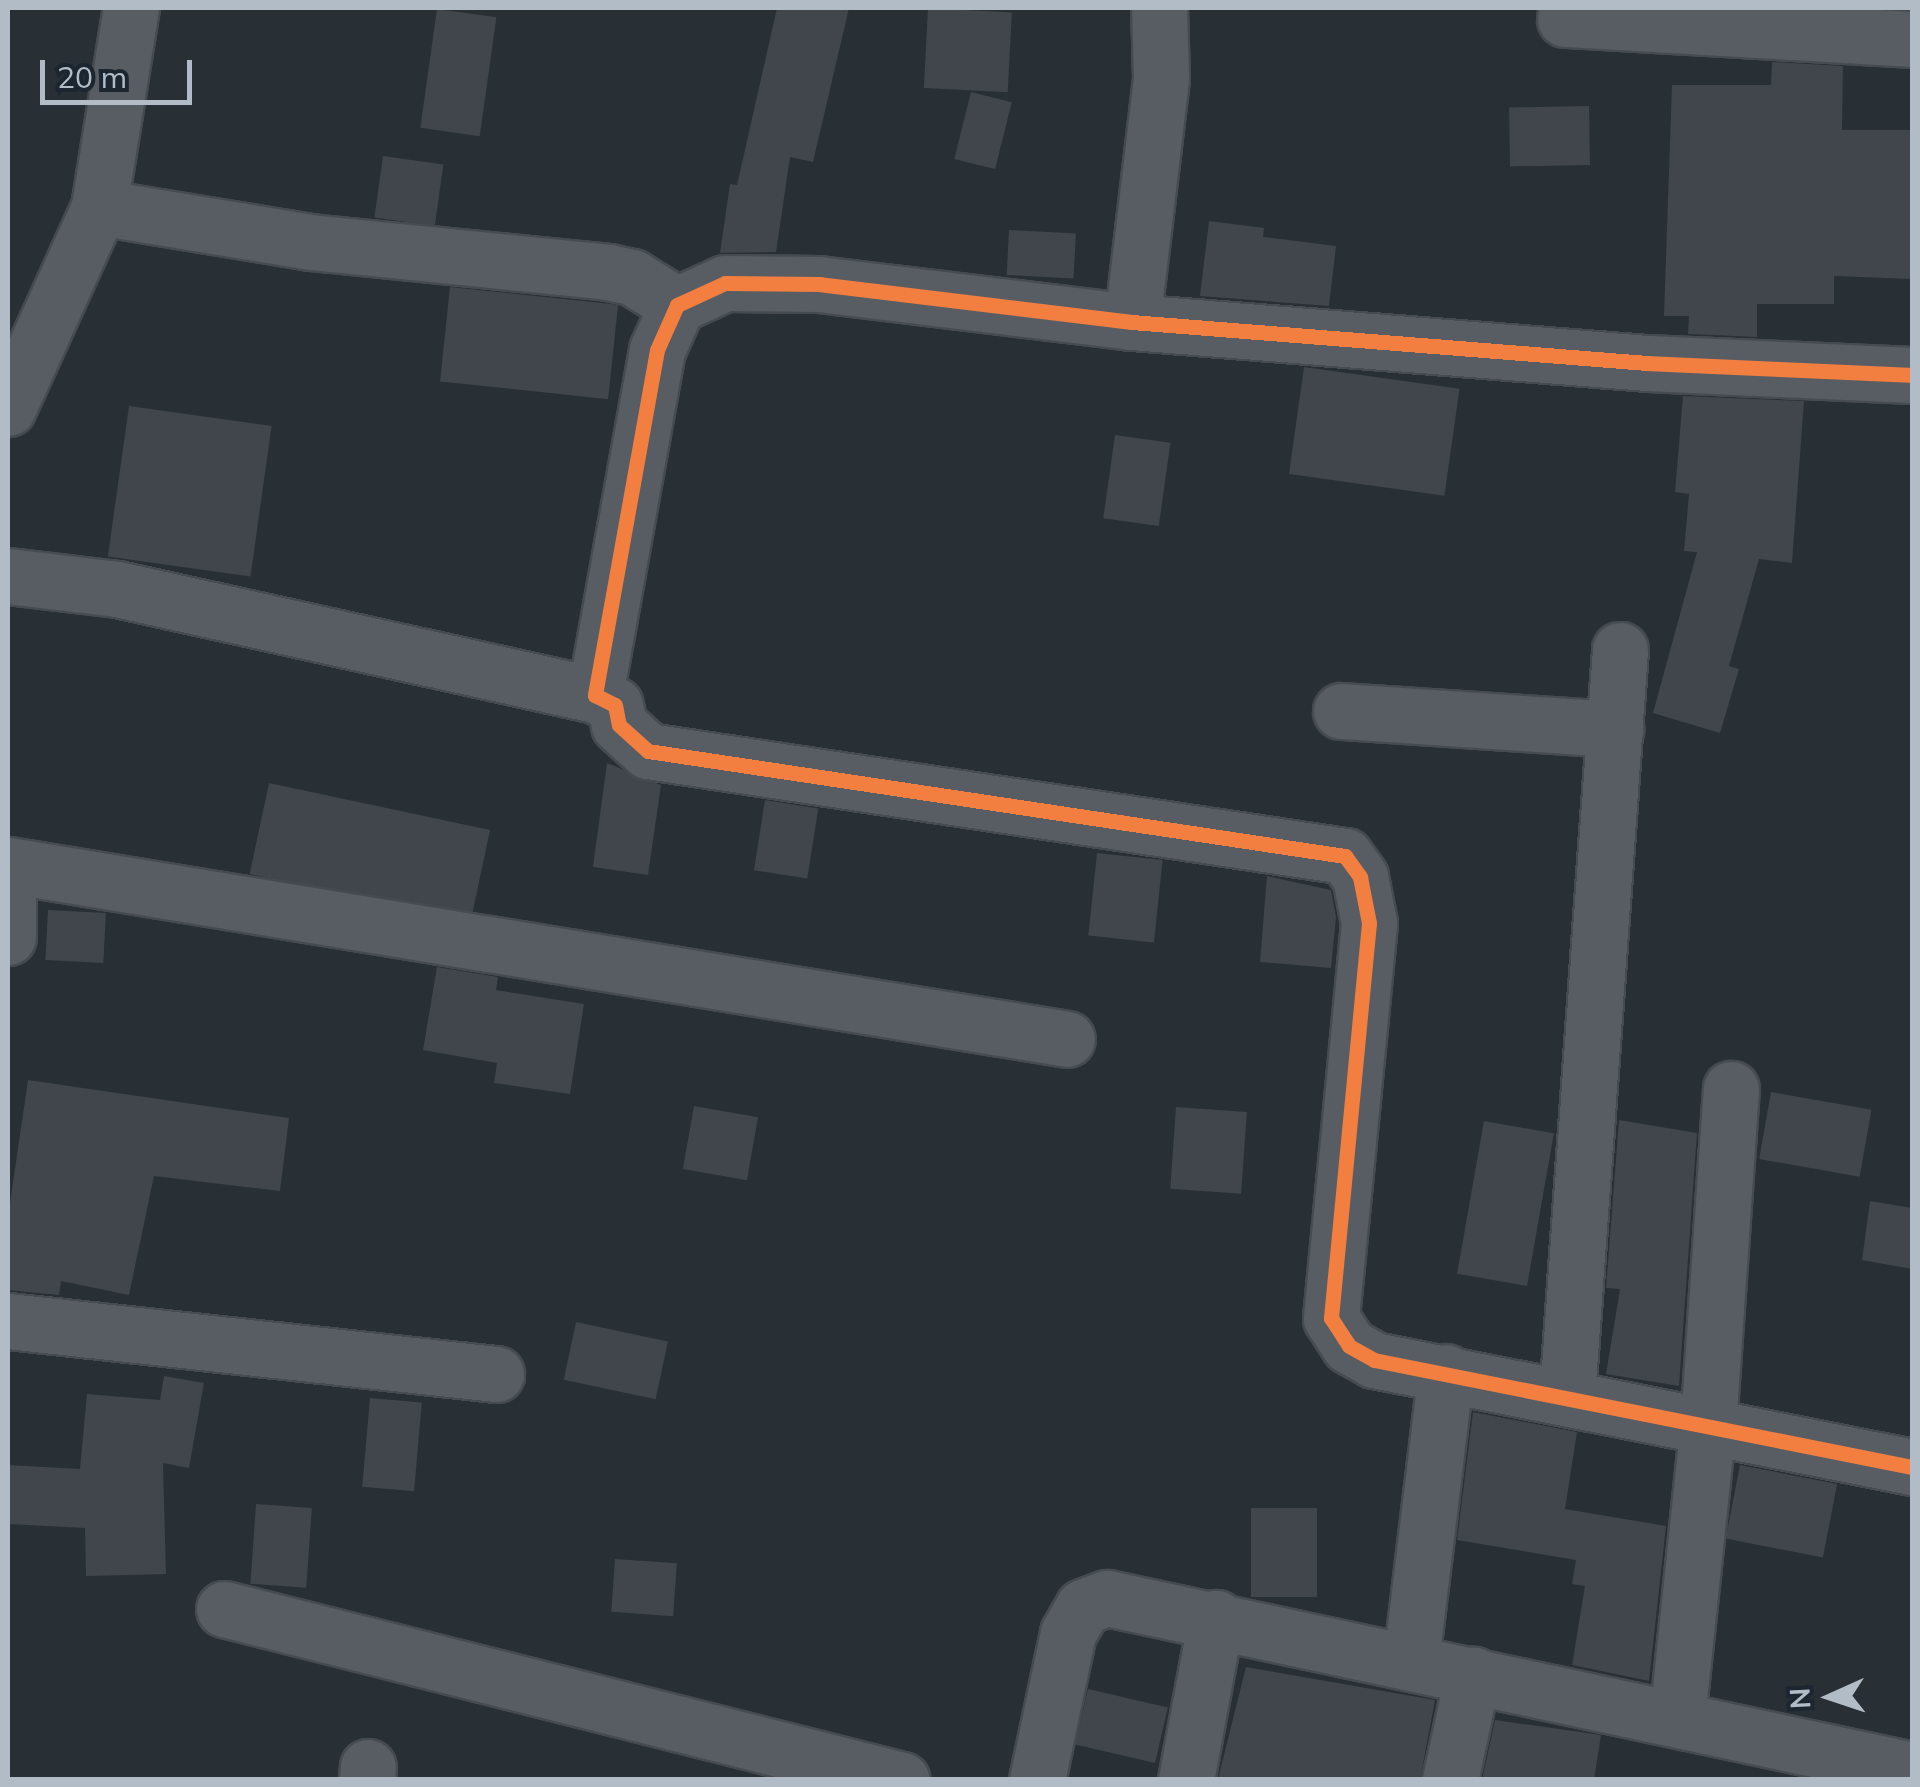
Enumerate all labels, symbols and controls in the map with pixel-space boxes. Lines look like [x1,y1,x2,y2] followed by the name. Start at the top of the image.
[45,40,198,102] scale bar
[57,58,127,96] text: 20 m
[1780,1647,1880,1747] north arrow
[1782,1687,1818,1710] text: N

